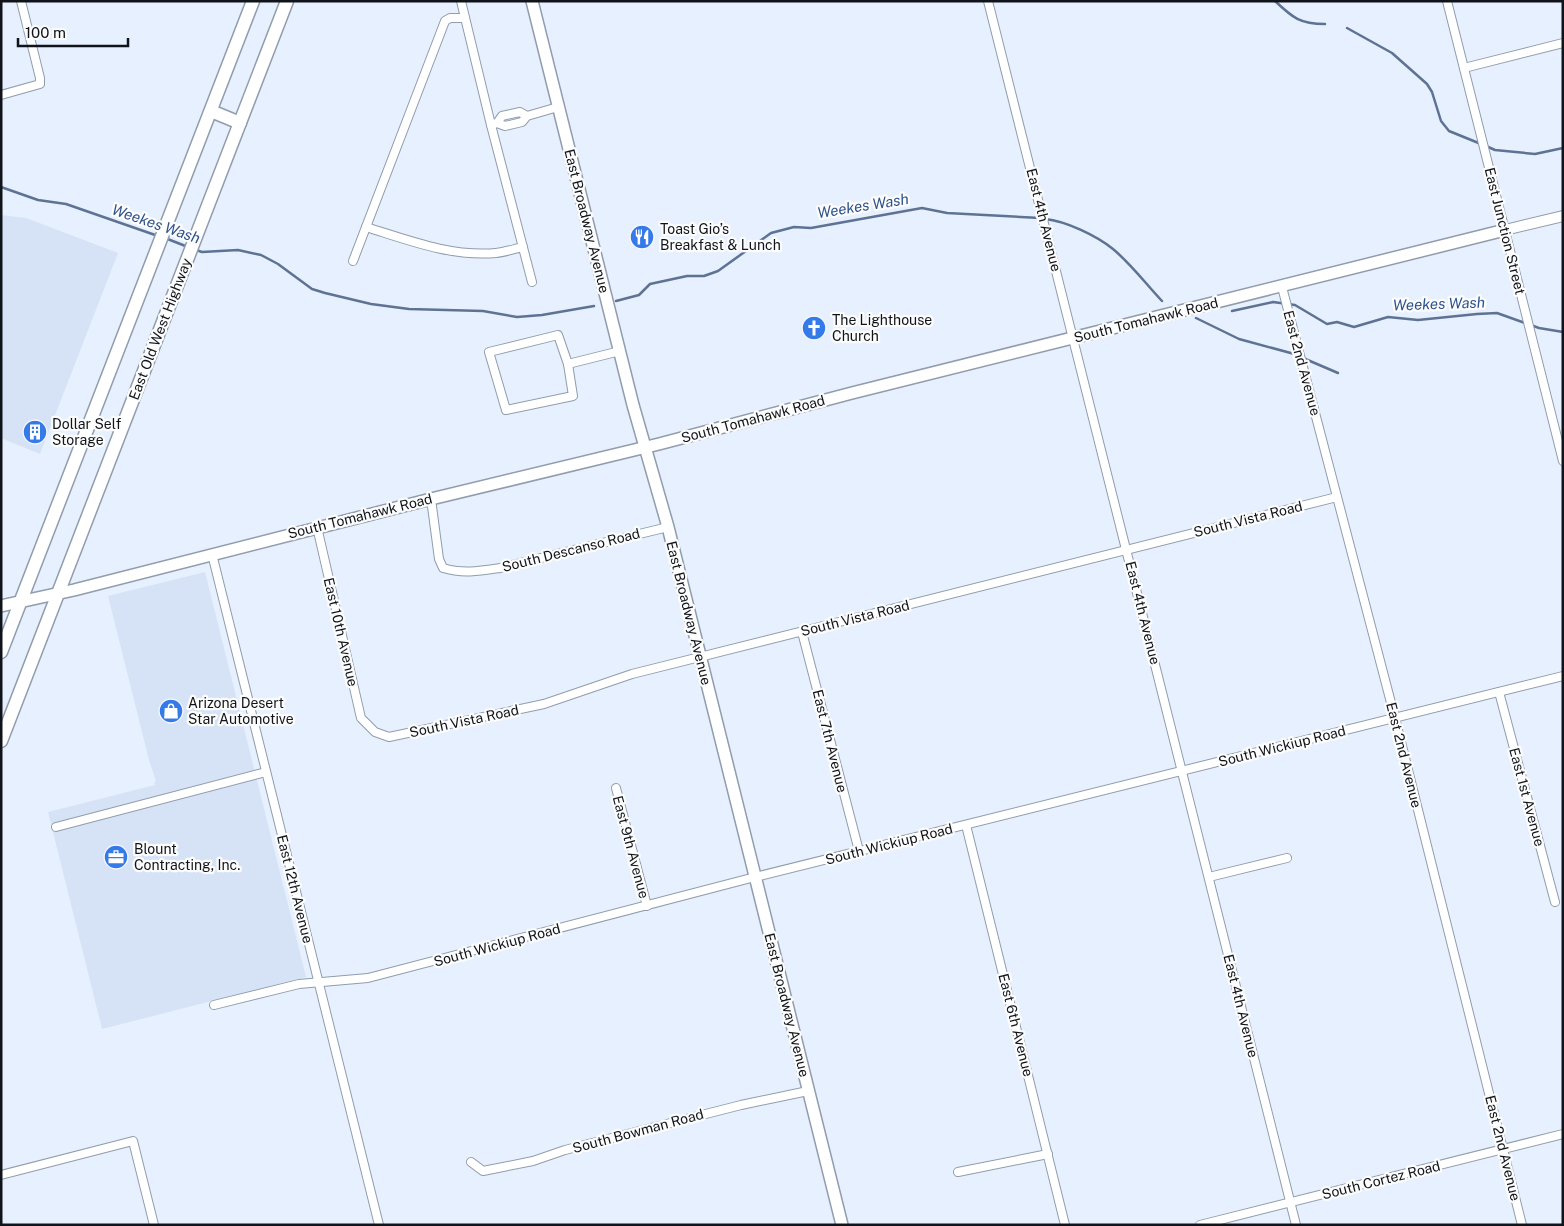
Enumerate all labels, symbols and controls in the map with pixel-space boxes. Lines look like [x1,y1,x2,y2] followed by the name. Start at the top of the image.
[18,15,128,47] scale bar
[25,24,66,41] text: 100 m
[561,147,613,295] street label: East Broadway Avenue
[1481,166,1529,296] street label: East Junction Street
[1023,167,1065,273] street label: East 4th Avenue
[816,190,910,221] water label: Weekes Wash
[110,200,203,247] water label: Weekes Wash
[660,221,781,253] place label: Toast Gio’s Breakfast & Lunch
[629,224,655,250] restaurant icon: Toast Gio’s Breakfast & Lunch
[126,255,195,402] street label: East Old West Highway
[1393,293,1485,314] water label: Weekes Wash
[1072,294,1220,346] street label: South Tomahawk Road
[1280,309,1324,417] street label: East 2nd Avenue
[832,312,932,344] place label: The Lighthouse Church
[801,315,827,341] church icon: The Lighthouse Church
[679,392,827,446] street label: South Tomahawk Road
[52,416,122,448] place label: Dollar Self Storage
[22,419,48,445] building icon: Dollar Self Storage
[286,490,434,542] street label: South Tomahawk Road
[1192,498,1304,540] street label: South Vista Road
[500,525,642,575] street label: South Descanso Road
[663,539,715,687] street label: East Broadway Avenue
[1122,560,1164,666] street label: East 4th Avenue
[321,576,361,688] street label: East 10th Avenue
[799,597,911,639] street label: South Vista Road
[809,688,851,794] street label: East 7th Avenue
[188,695,294,727] place label: Arizona Desert Star Automotive
[158,698,184,724] shop icon: Arizona Desert Star Automotive
[1383,701,1425,810] street label: East 2nd Avenue
[408,702,520,740] street label: South Vista Road
[1217,722,1347,770] street label: South Wickiup Road
[1506,746,1548,848] street label: East 1st Avenue
[610,794,652,900] street label: East 9th Avenue
[824,820,954,868] street label: South Wickiup Road
[274,833,316,945] street label: East 12th Avenue
[134,841,240,873] place label: Blount Contracting, Inc.
[103,844,129,870] office icon: Blount Contracting, Inc.
[432,920,562,970] street label: South Wickiup Road
[761,931,813,1079] street label: East Broadway Avenue
[1220,953,1262,1059] street label: East 4th Avenue
[995,972,1037,1078] street label: East 6th Avenue
[1482,1094,1524,1203] street label: East 2nd Avenue
[571,1106,705,1156] street label: South Bowman Road
[1320,1158,1442,1202] street label: South Cortez Road

